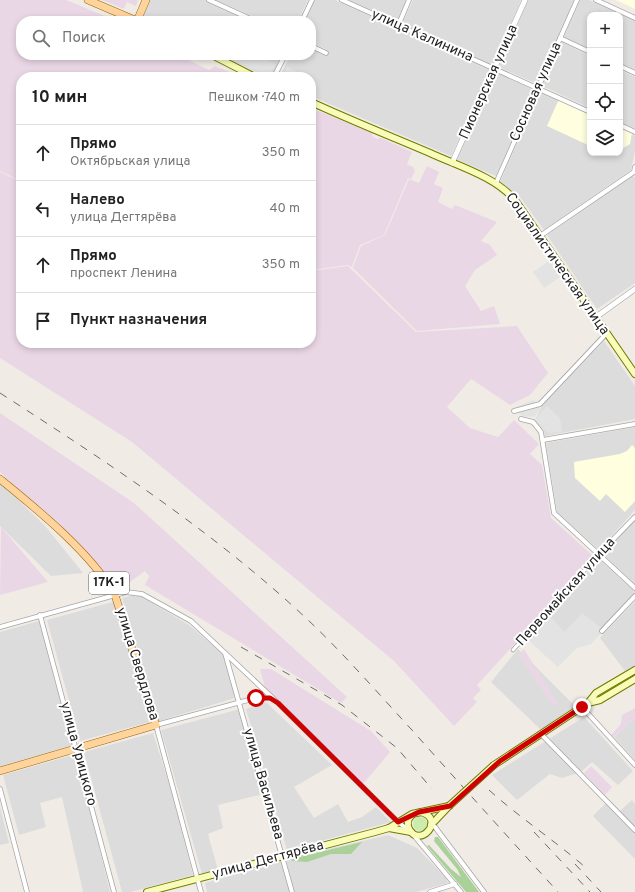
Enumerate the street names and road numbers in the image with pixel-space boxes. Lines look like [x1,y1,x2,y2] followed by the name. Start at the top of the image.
[368,6,476,66] street label: улица Калинина
[456,22,522,142] street label: Пионерская улица
[506,40,566,144] street label: Сосновая улица
[501,189,613,339] street label: Социалистическая улица
[513,534,619,650] street label: Первомайская улица
[89,572,129,594] road number: 17К-1
[112,605,162,723] street label: улица Свердлова
[56,700,100,808] street label: улица Урицкого
[239,727,287,841] street label: улица Васильева
[210,837,326,883] street label: улица Дегтярёва

